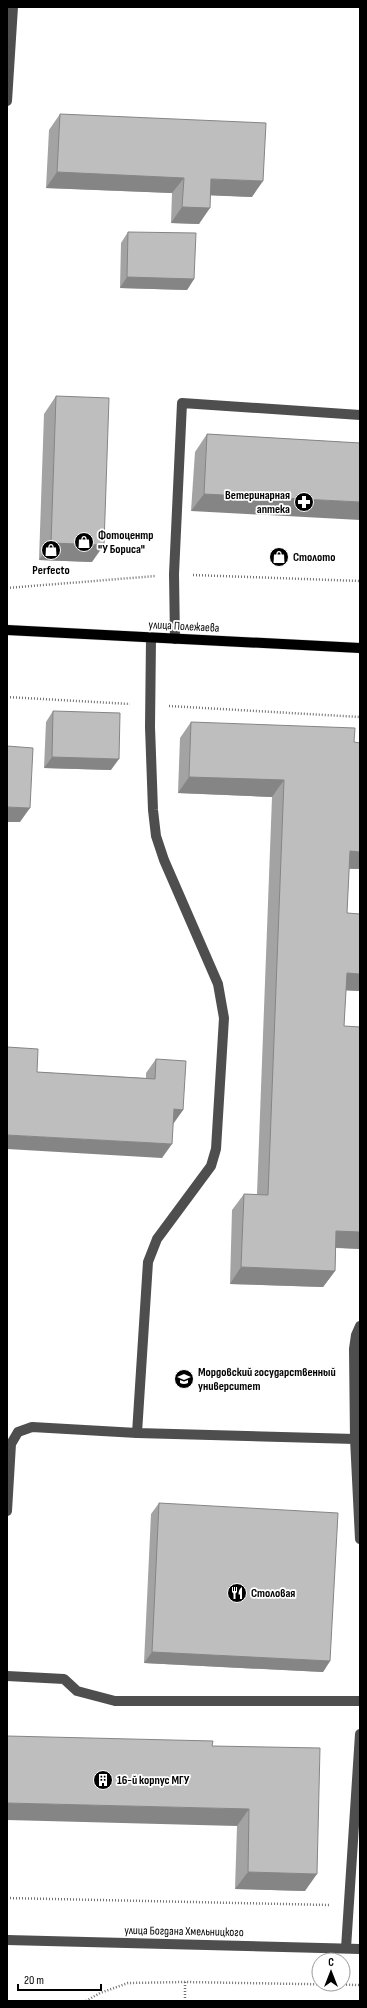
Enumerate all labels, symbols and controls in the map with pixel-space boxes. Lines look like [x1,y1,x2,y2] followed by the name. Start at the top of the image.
[225,488,290,517] place label: Ветеринарная аптека
[293,491,315,513] pharmacy icon: Ветеринарная аптека
[98,528,153,557] place label: Фотоцентр "У Бориса"
[73,531,95,553] shop icon: Фотоцентр "У Бориса"
[40,539,62,561] shop icon: Perfecto
[268,546,290,568] shop icon: Столото
[293,550,335,565] place label: Столото
[32,563,70,578] place label: Perfecto
[148,617,220,636] street label: улица Полежаева
[198,1365,336,1394] place label: Мордовский государственный университет
[173,1368,195,1390] school or university icon: Мордовский государственный университет
[226,1582,248,1604] restaurant icon: Столовая
[251,1586,295,1601] place label: Столовая
[92,1769,114,1791] building icon: 16-й корпус МГУ
[117,1773,190,1788] place label: 16-й корпус МГУ
[124,1923,244,1940] street label: улица Богдана Хмельницкого
[311,1952,351,1992] north arrow
[328,1956,334,1969] text: С
[18,1966,101,1992] scale bar
[24,1973,44,1988] text: 20 m

